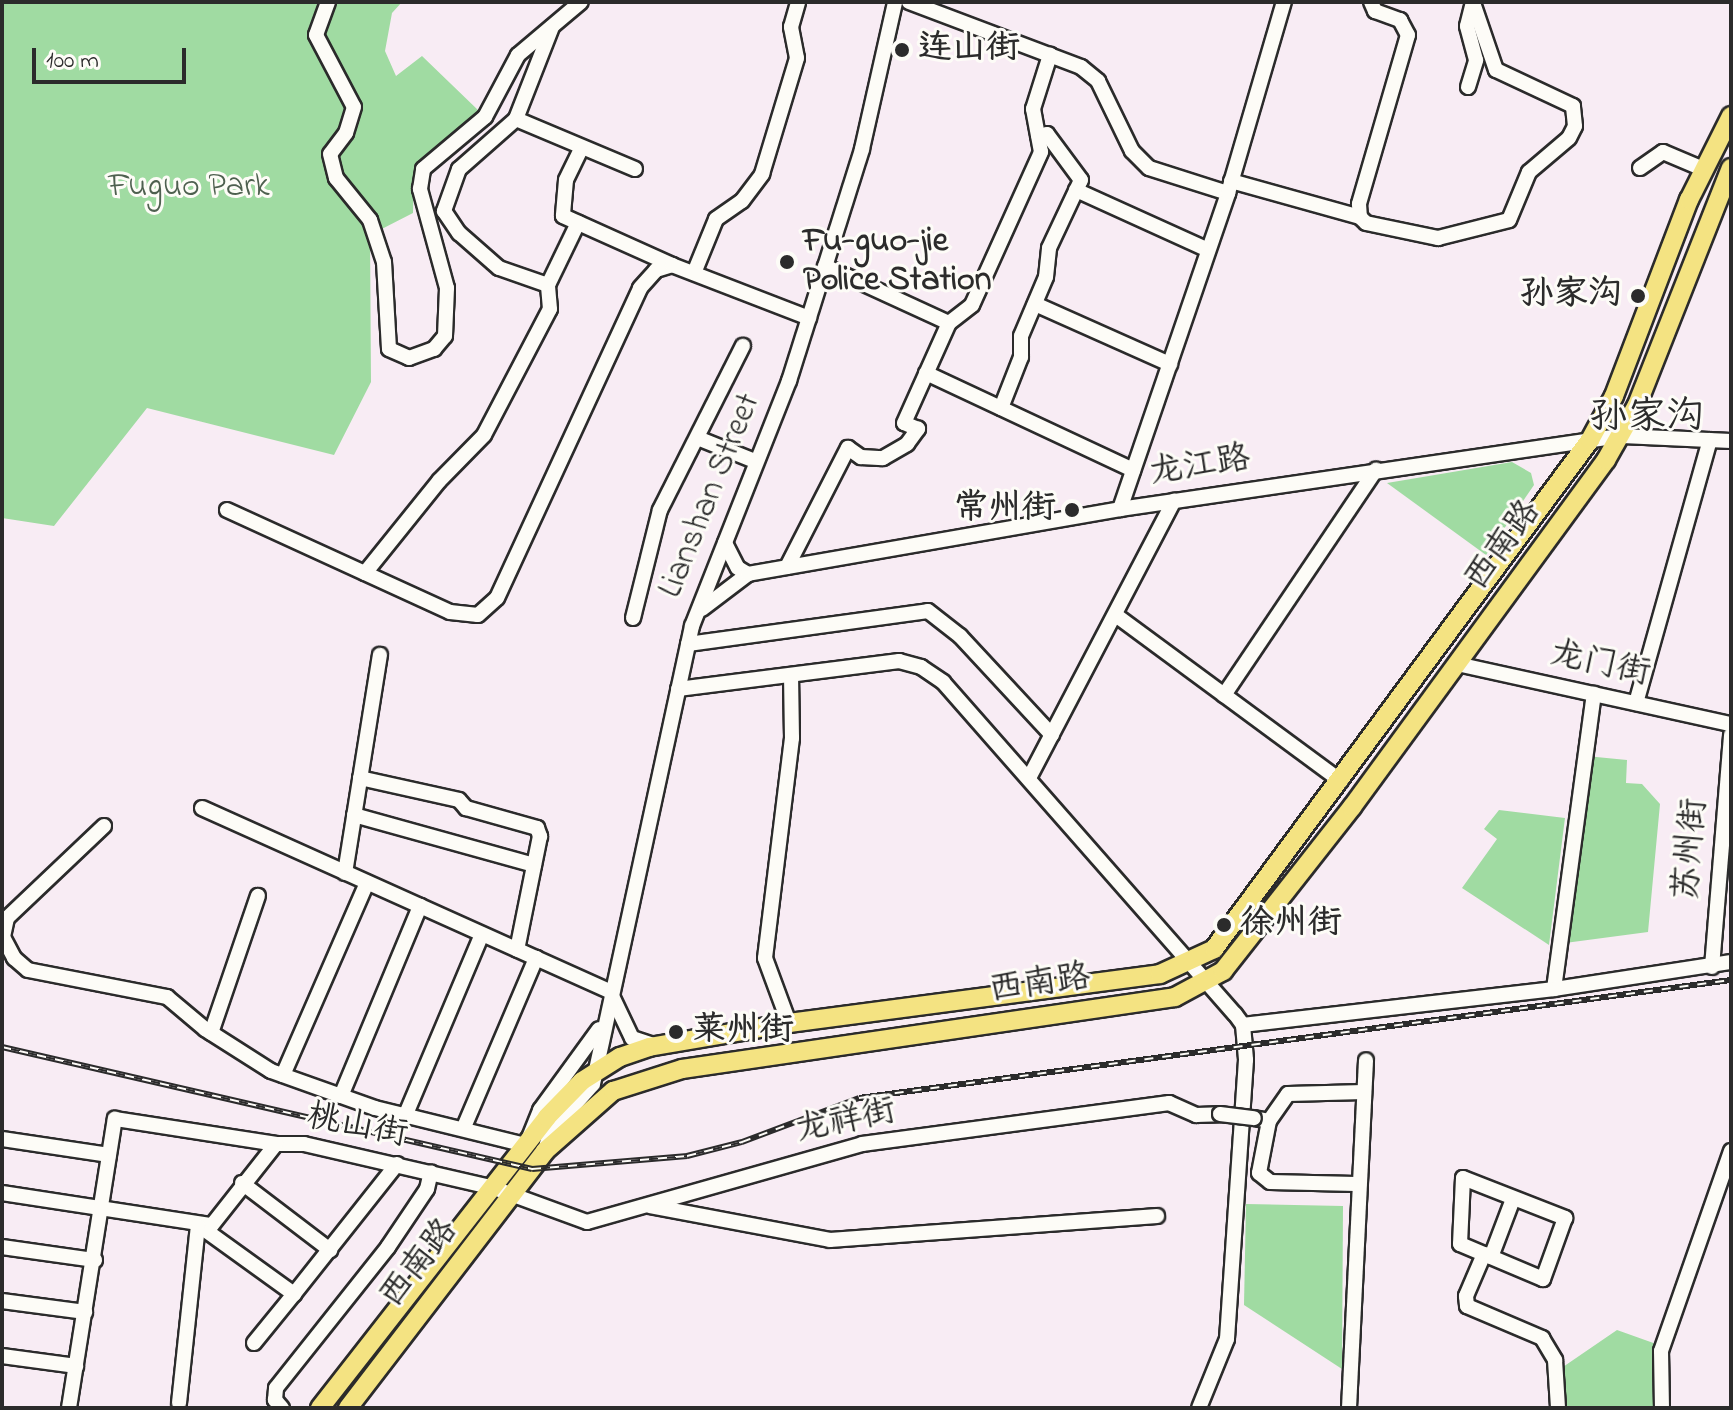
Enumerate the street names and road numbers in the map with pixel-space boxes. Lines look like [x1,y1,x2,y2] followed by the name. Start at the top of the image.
[652,388,770,604] street label: Lianshan Street
[1146,439,1254,495] street label: 龙江路
[1458,493,1550,599] street label: 西南路
[1546,634,1654,696] street label: 龙门街
[1667,796,1717,902] street label: 苏州街
[987,958,1093,1012] street label: 西南路
[792,1091,900,1153] street label: 龙祥街
[303,1097,411,1157] street label: 桃山街
[373,1211,467,1317] street label: 西南路

